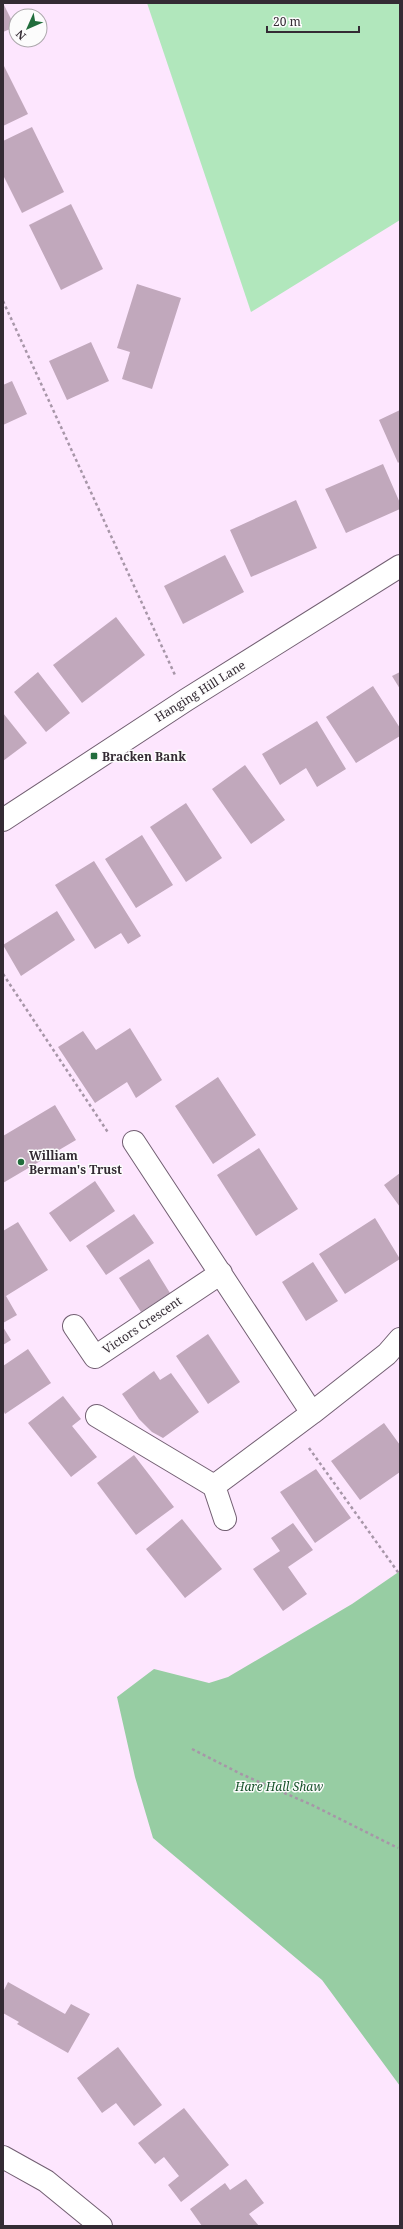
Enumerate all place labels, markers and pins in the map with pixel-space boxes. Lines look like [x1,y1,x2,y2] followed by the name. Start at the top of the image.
[102,748,186,765] place label: Bracken Bank
[89,751,99,761] marker: Bracken Bank
[29,1147,122,1178] place label: William Berman's Trust
[16,1157,26,1167] marker: William Berman's Trust

